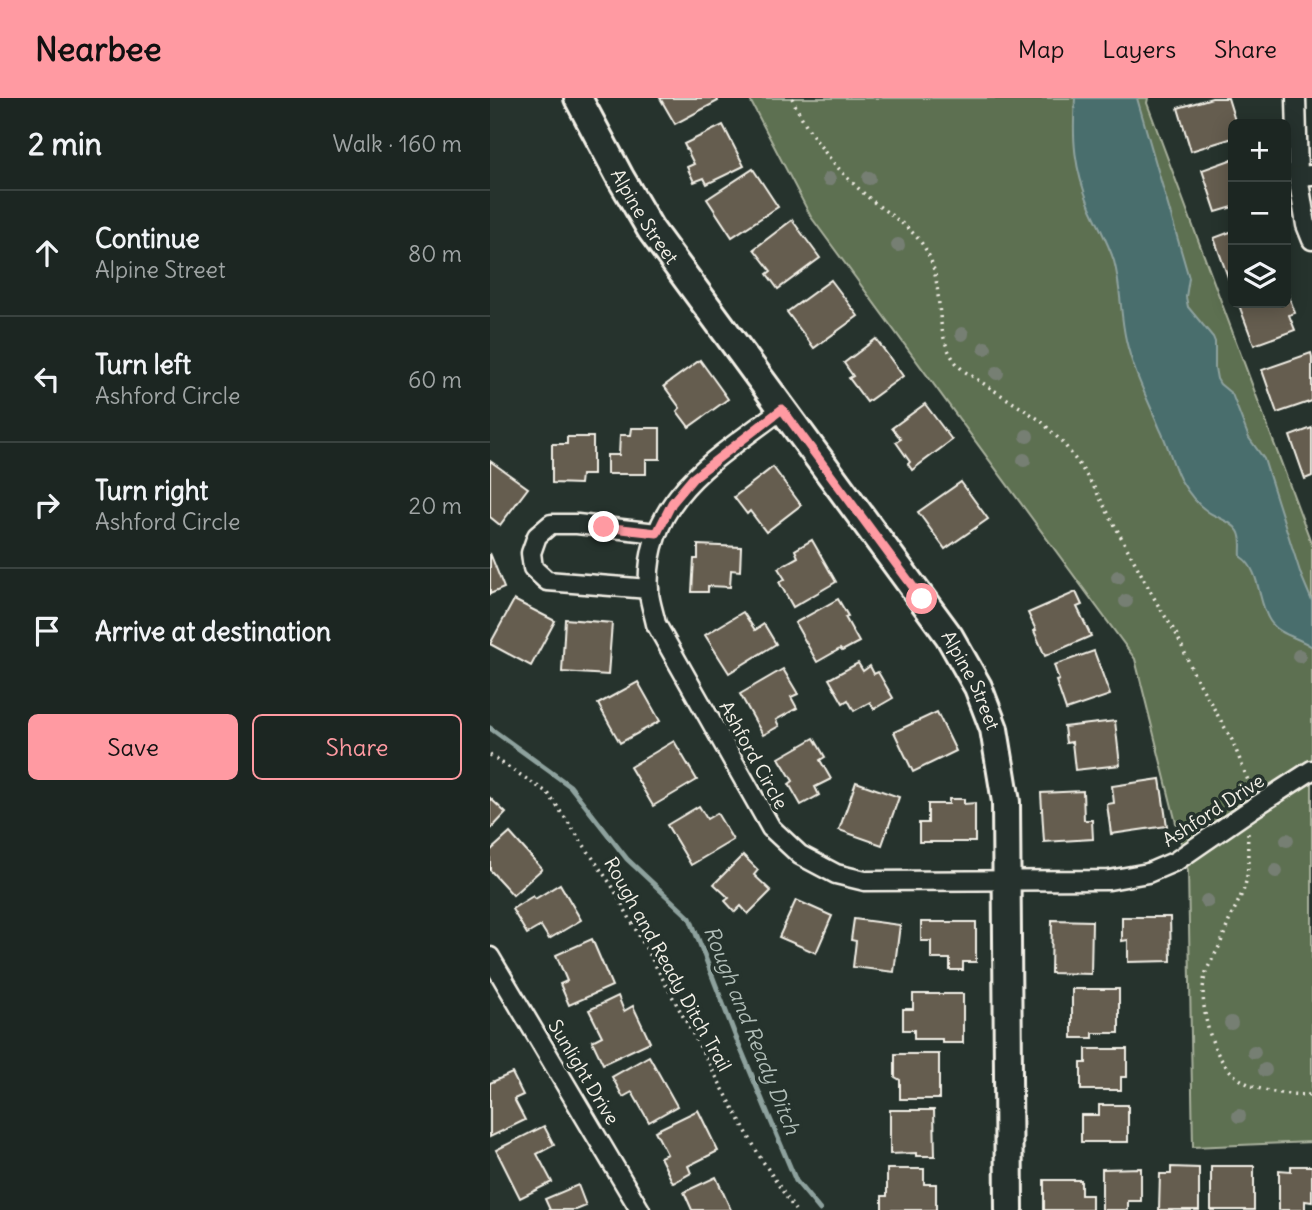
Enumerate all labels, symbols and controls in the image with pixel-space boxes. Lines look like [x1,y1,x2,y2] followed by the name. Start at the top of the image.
[35,28,161,70] text: Nearbee
[1018,34,1064,64] text: Map
[1102,34,1176,64] text: Layers
[1214,34,1277,64] text: Share
[1228,119,1291,308] map controls
[1228,119,1291,182] button: +
[28,125,102,163] text: 2 min
[333,129,462,158] text: Walk · 160 m
[606,165,684,269] street label: Alpine Street
[1228,182,1291,245] button: −
[95,222,200,255] text: Continue
[28,234,66,272] icon: ahead
[408,239,462,268] text: 80 m
[1228,245,1291,308] button: layers
[95,255,226,284] text: Alpine Street
[95,348,191,381] text: Turn left
[28,360,66,398] icon: left
[408,365,462,394] text: 60 m
[95,381,240,410] text: Ashford Circle
[95,474,208,507] text: Turn right
[28,486,66,524] icon: right
[409,491,462,520] text: 20 m
[95,507,240,536] text: Ashford Circle
[588,511,619,542] route end
[906,583,937,614] route start
[28,612,66,650] icon: arrive
[95,615,331,648] text: Arrive at destination
[936,626,1005,733] street label: Alpine Street
[714,697,794,813] street label: Ashford Circle
[28,714,238,780] button: Save
[252,714,462,780] button: Share
[1158,768,1268,852] street label: Ashford Drive
[599,853,737,1075] street label: Rough and Ready Ditch Trail
[698,922,807,1139] water label: Rough and Ready Ditch
[543,1015,625,1129] street label: Sunlight Drive

